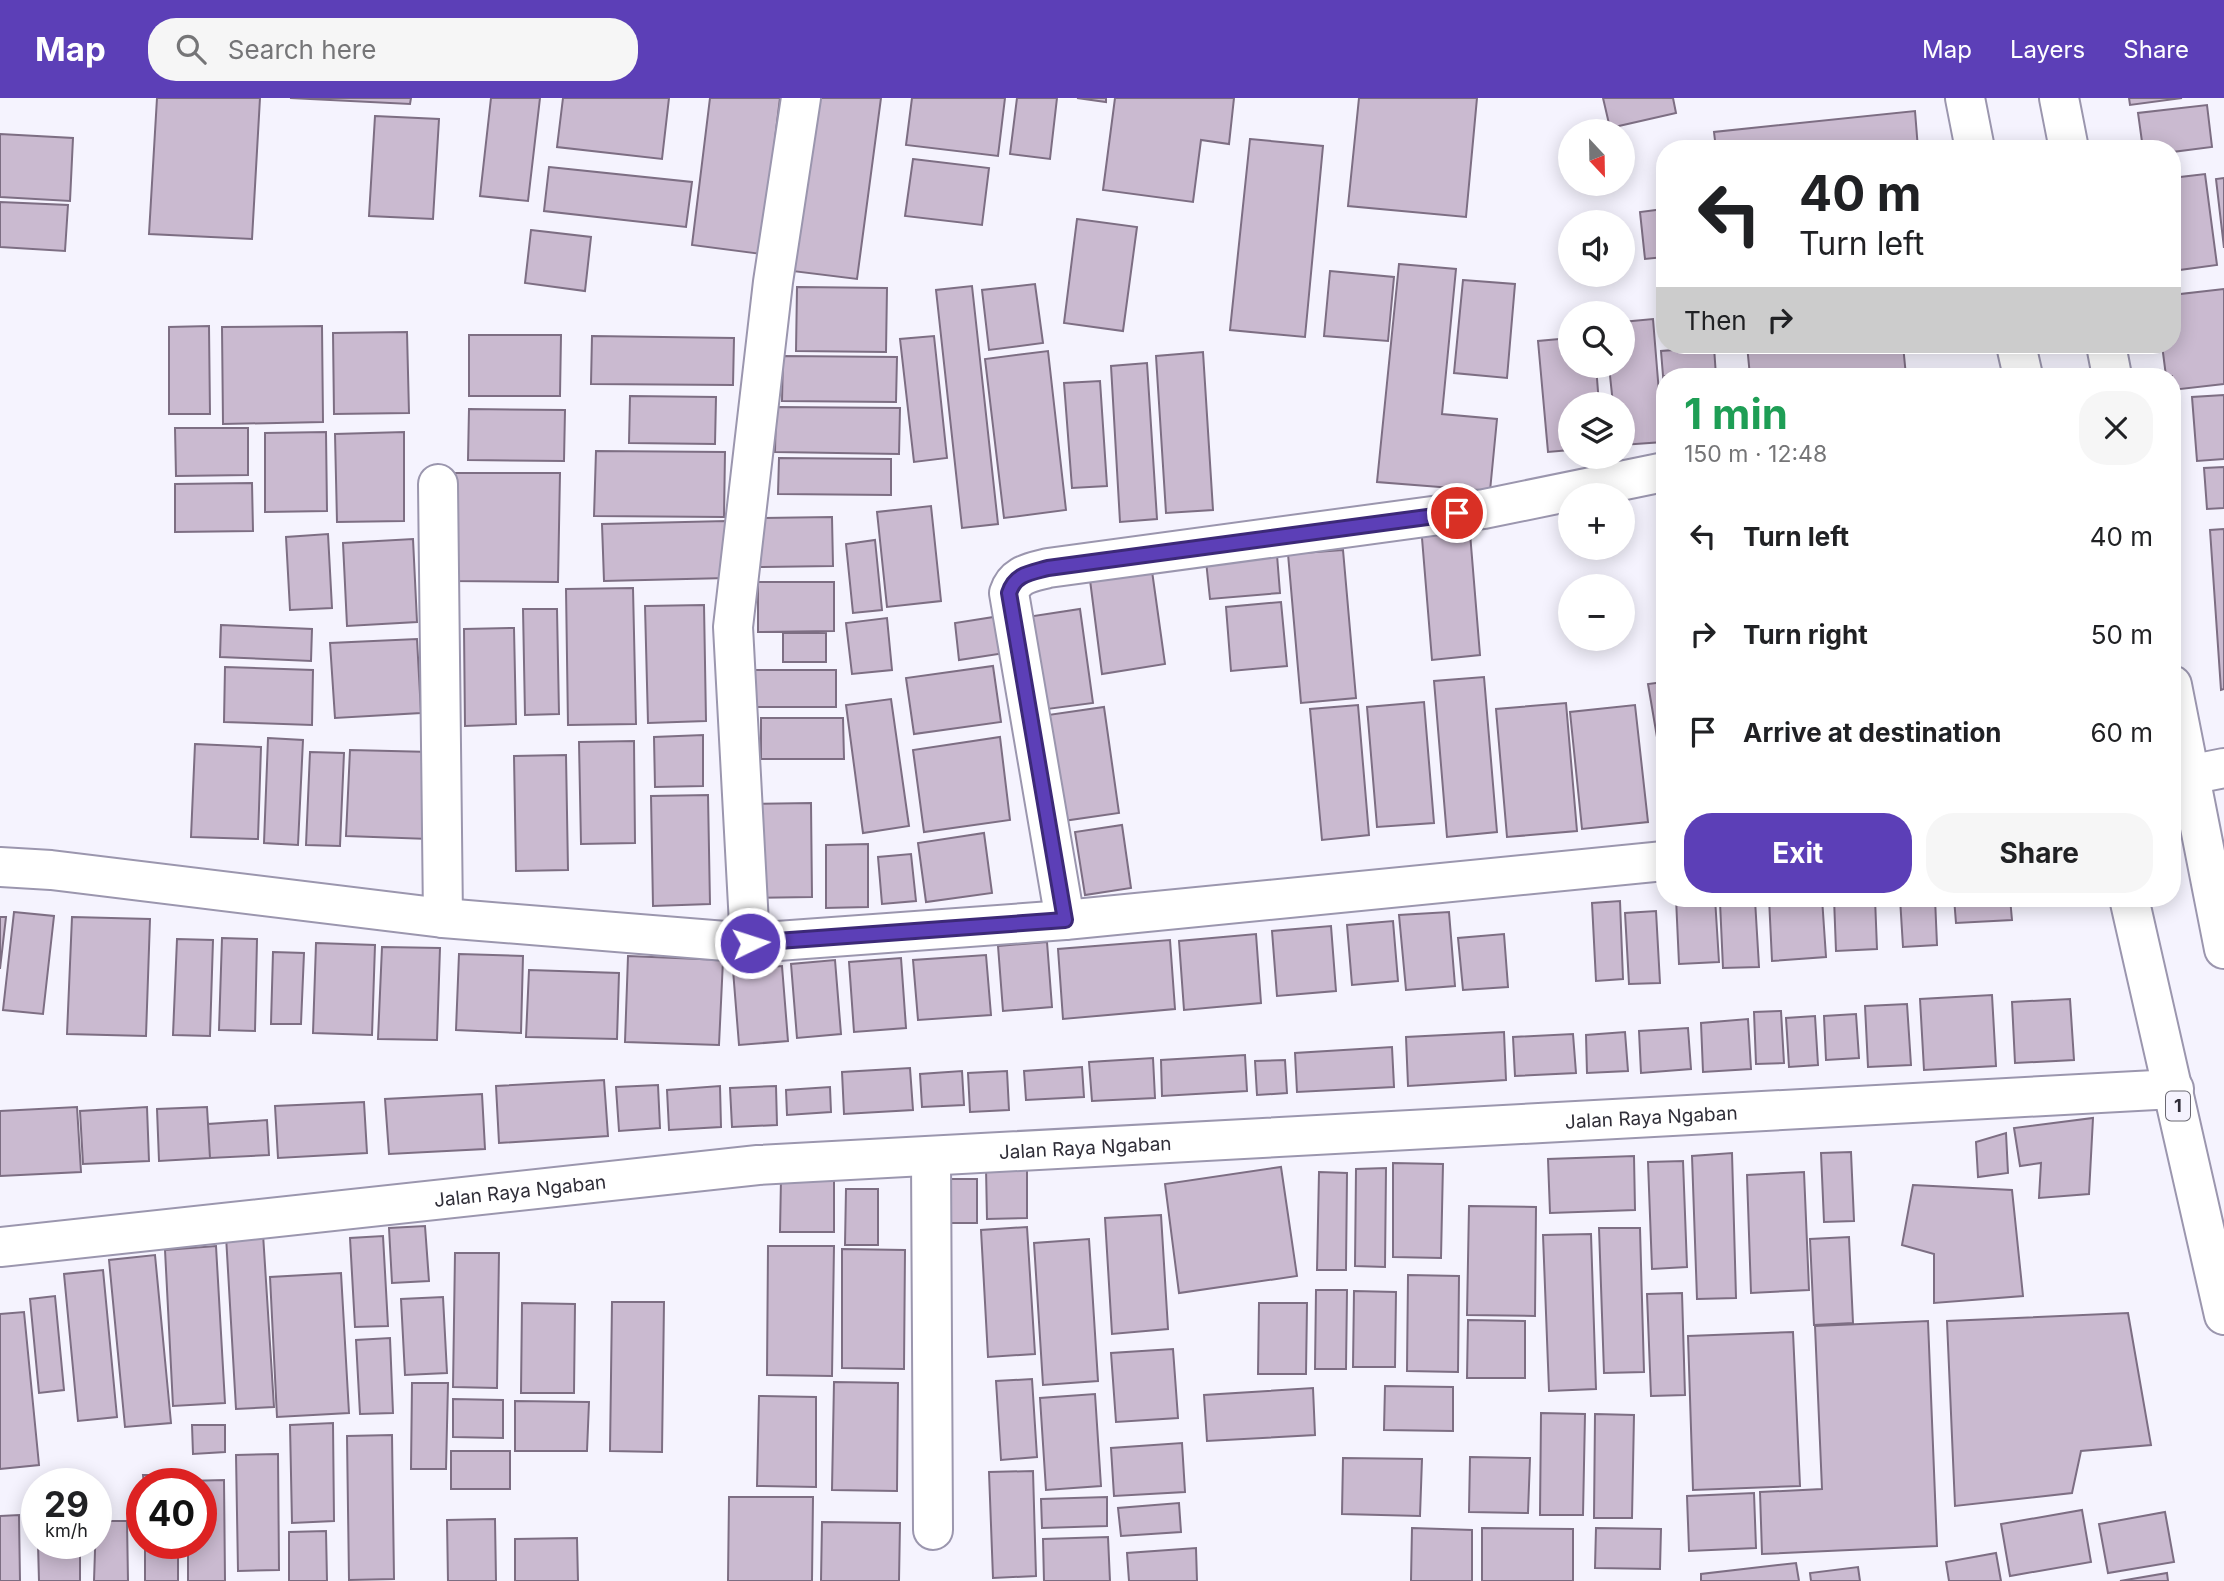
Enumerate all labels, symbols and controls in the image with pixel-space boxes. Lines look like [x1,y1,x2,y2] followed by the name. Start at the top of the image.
[148,18,638,81] search box
[35,29,106,69] text: Map
[172,30,210,68] icon: search
[228,34,376,65] text: Search here
[1922,35,1972,64] text: Map
[2010,35,2085,64] text: Layers
[2123,35,2189,64] text: Share
[1558,119,1634,196] north arrow
[1558,119,1635,651] map controls
[1799,164,1922,223] text: 40 m
[1684,168,1775,259] icon: left
[1558,210,1635,287] button: sound
[1799,224,1924,263] text: Turn left
[1558,301,1635,378] button: search
[1761,301,1799,339] icon: right
[1684,305,1747,336] text: Then
[1684,388,1788,439] text: 1 min
[2079,391,2153,465] button: close
[1558,392,1635,469] button: layers
[1684,440,1827,468] text: 150 m · 12:48
[1427,483,1487,543] pin
[1558,483,1635,560] button: +
[1438,494,1476,532] icon: arrive
[1684,517,1722,555] icon: left
[1743,521,1849,552] text: Turn left
[2090,521,2153,552] text: 40 m
[1558,574,1635,651] button: −
[1684,615,1722,653] icon: right
[1743,619,1868,650] text: Turn right
[2091,619,2153,650] text: 50 m
[1684,713,1722,751] icon: arrive
[1743,717,2002,748] text: Arrive at destination
[2090,717,2153,748] text: 60 m
[1684,813,1912,893] button: Exit
[1926,813,2153,893] button: Share
[713,906,787,980] position arrow
[2166,1091,2190,1121] road number: 1
[1564,1101,1738,1134] street label: Jalan Raya Ngaban
[998,1132,1172,1164] street label: Jalan Raya Ngaban
[433,1171,607,1212] street label: Jalan Raya Ngaban
[126,1468,217,1559] speed limit sign: 40
[44,1483,89,1525] text: 29
[45,1520,88,1541] text: km/h

